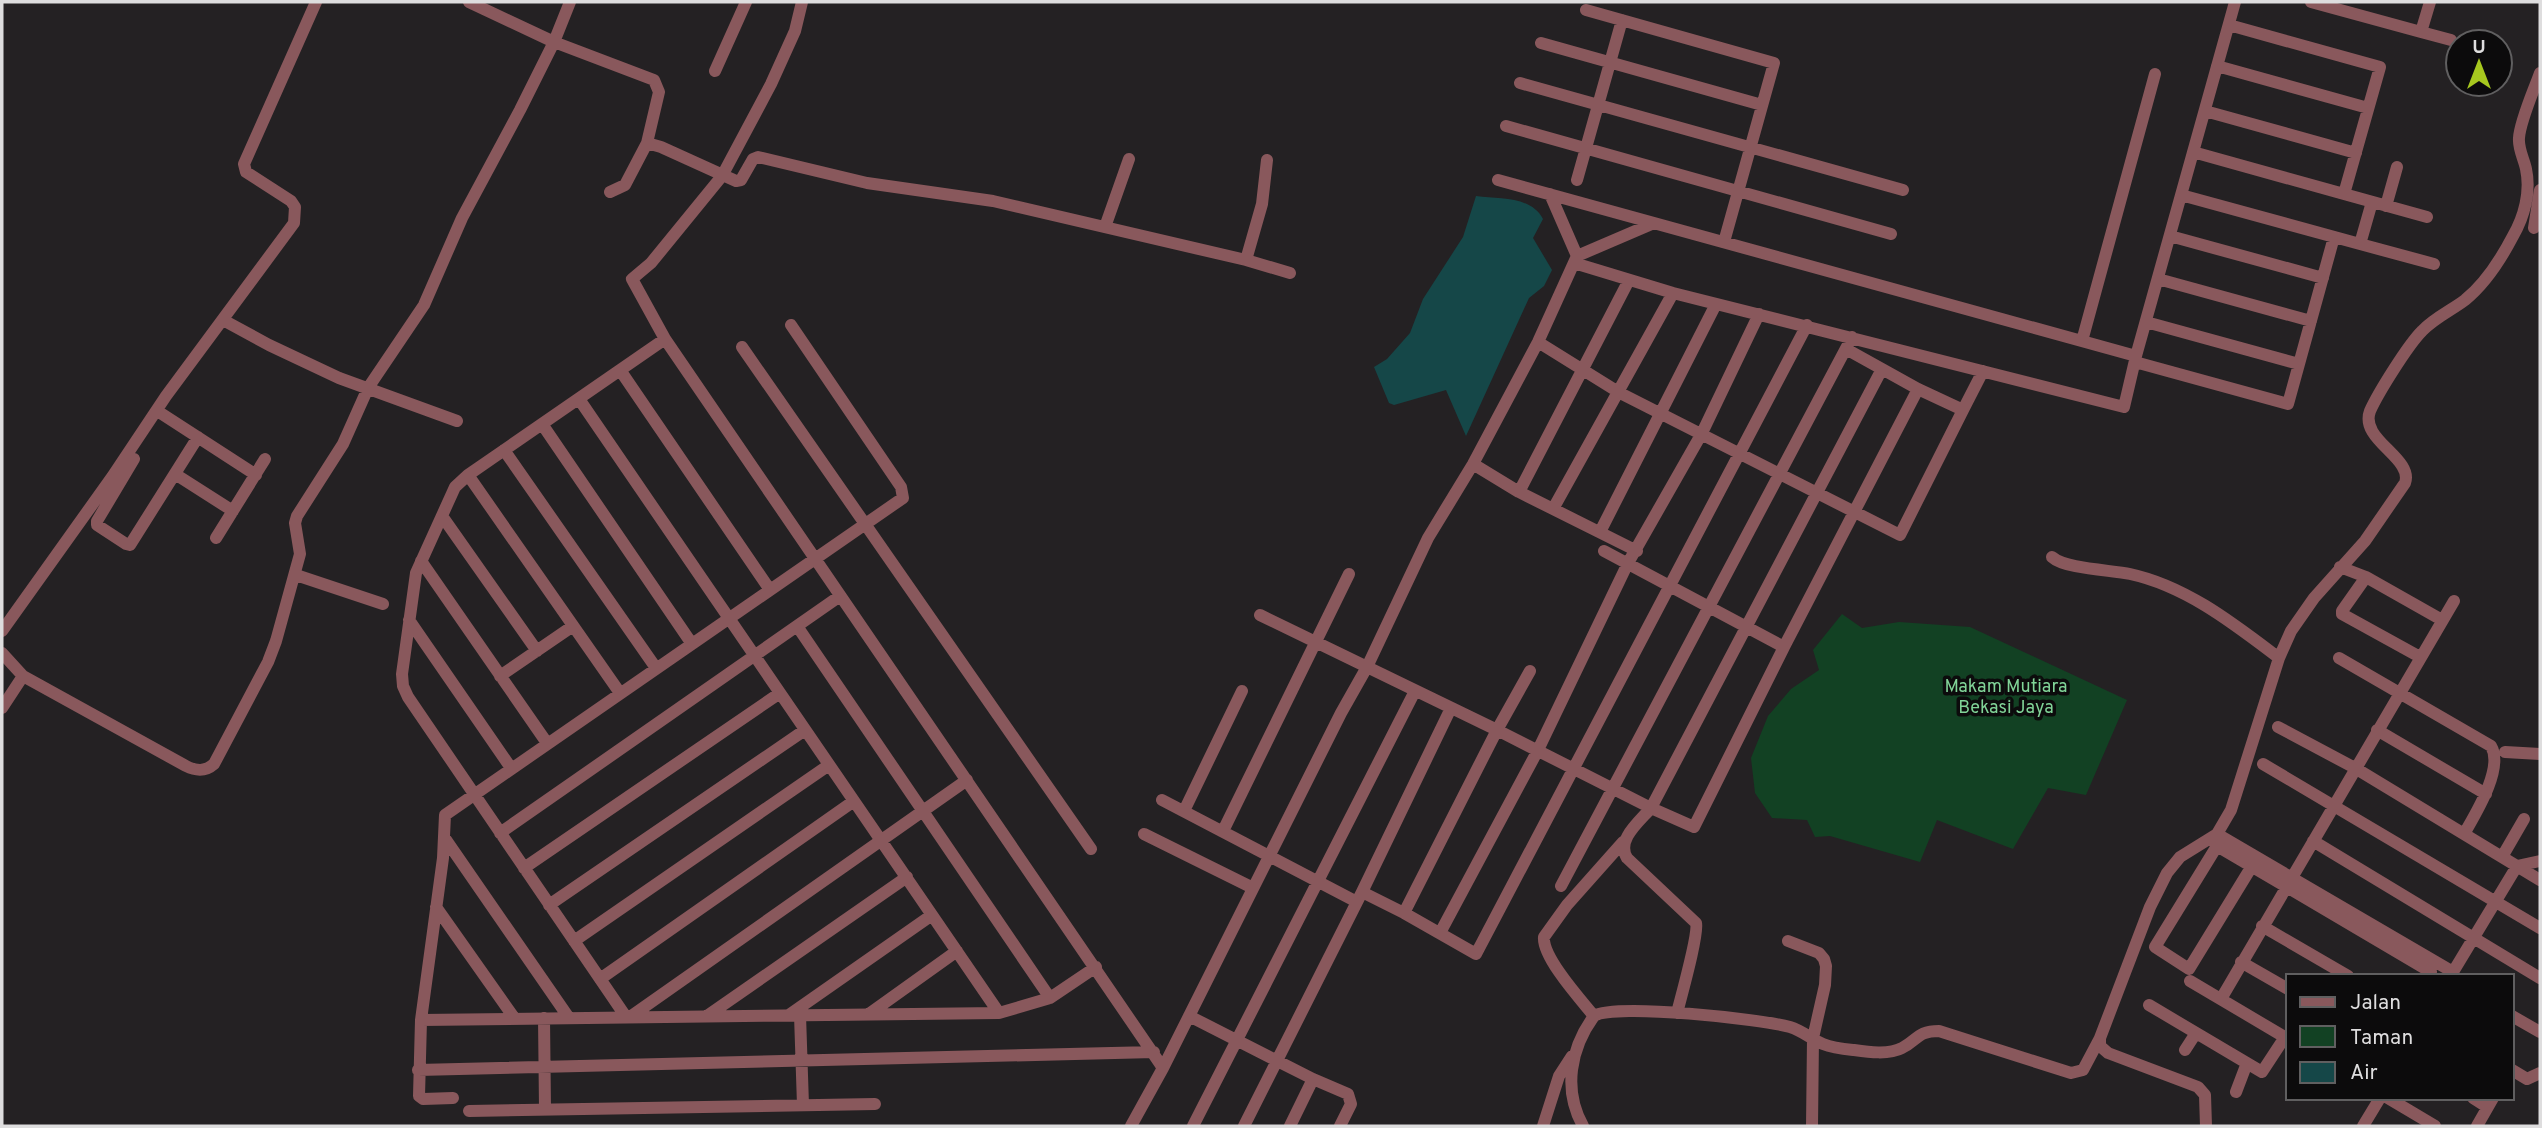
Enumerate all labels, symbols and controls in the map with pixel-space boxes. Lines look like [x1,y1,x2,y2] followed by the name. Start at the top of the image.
[2444,28,2514,98] north arrow
[2472,36,2486,60] text: U
[1944,676,2068,720] park label: Makam Mutiara Bekasi Jaya
[2286,974,2514,1100] legend
[2350,990,2401,1017] text: Jalan
[2350,1025,2413,1052] text: Taman
[2350,1060,2378,1087] text: Air

